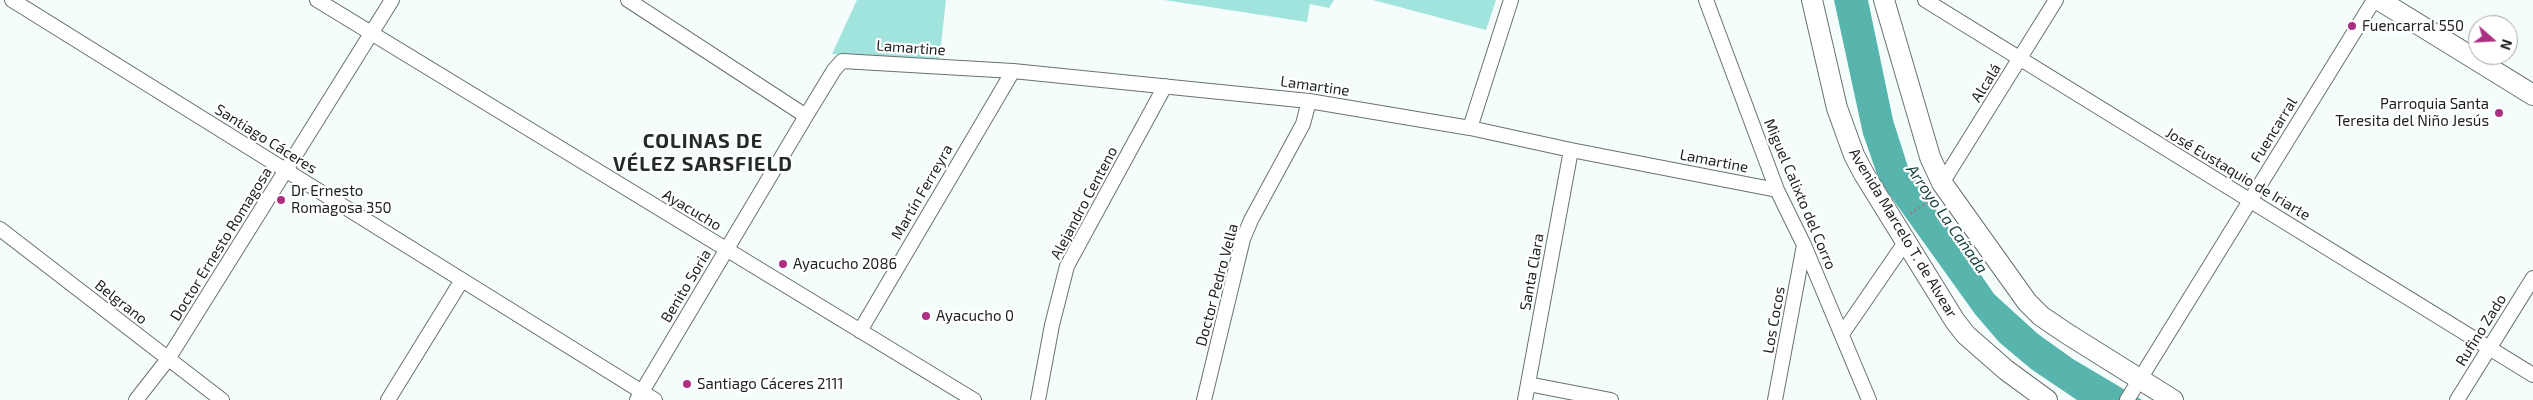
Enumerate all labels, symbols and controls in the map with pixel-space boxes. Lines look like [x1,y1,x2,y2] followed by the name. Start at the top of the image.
[2468,15,2518,65] north arrow
[2362,17,2464,35] place label: Fuencarral 550
[2346,20,2358,32] marker: Fuencarral 550
[876,37,946,59] street label: Lamartine
[2497,37,2516,52] text: N
[1967,60,2005,106] street label: Alcalá
[1279,72,1351,100] street label: Lamartine
[2247,94,2301,166] street label: Fuencarral
[2335,95,2489,130] place label: Parroquia Santa Teresita del Niño Jesús
[212,100,320,178] street label: Santiago Cáceres
[2493,107,2505,119] marker: Parroquia Santa Teresita del Niño Jesús
[1760,116,1840,272] street label: Miguel Calixto del Corro
[2162,124,2314,224] street label: José Eustaquio de Iriarte
[611,129,795,176] district label: COLINAS DE VÉLEZ SARSFIELD
[887,141,957,243] street label: Martín Ferreyra
[1047,144,1121,262] street label: Alejandro Centeno
[1845,145,1961,321] street label: Avenida Marcelo T. de Alvear
[1678,146,1750,176] street label: Lamartine
[1902,161,1992,277] water label: Arroyo La Cañada
[166,164,276,324] street label: Doctor Ernesto Romagosa
[291,182,392,217] place label: Dr Ernesto Romagosa 350
[659,185,725,235] street label: Ayacucho
[275,194,287,206] marker: Dr Ernesto Romagosa 350
[1192,222,1242,348] street label: Doctor Pedro Vella
[1516,232,1548,312] street label: Santa Clara
[657,246,715,326] street label: Benito Soria
[793,255,897,273] place label: Ayacucho 2086
[777,258,789,270] marker: Ayacucho 2086
[91,276,151,328] street label: Belgrano
[1759,285,1789,355] street label: Los Cocos
[2452,291,2510,369] street label: Rufino Zado
[936,307,1014,325] place label: Ayacucho 0
[920,310,932,322] marker: Ayacucho 0
[697,375,843,393] place label: Santiago Cáceres 2111
[681,378,693,390] marker: Santiago Cáceres 2111

